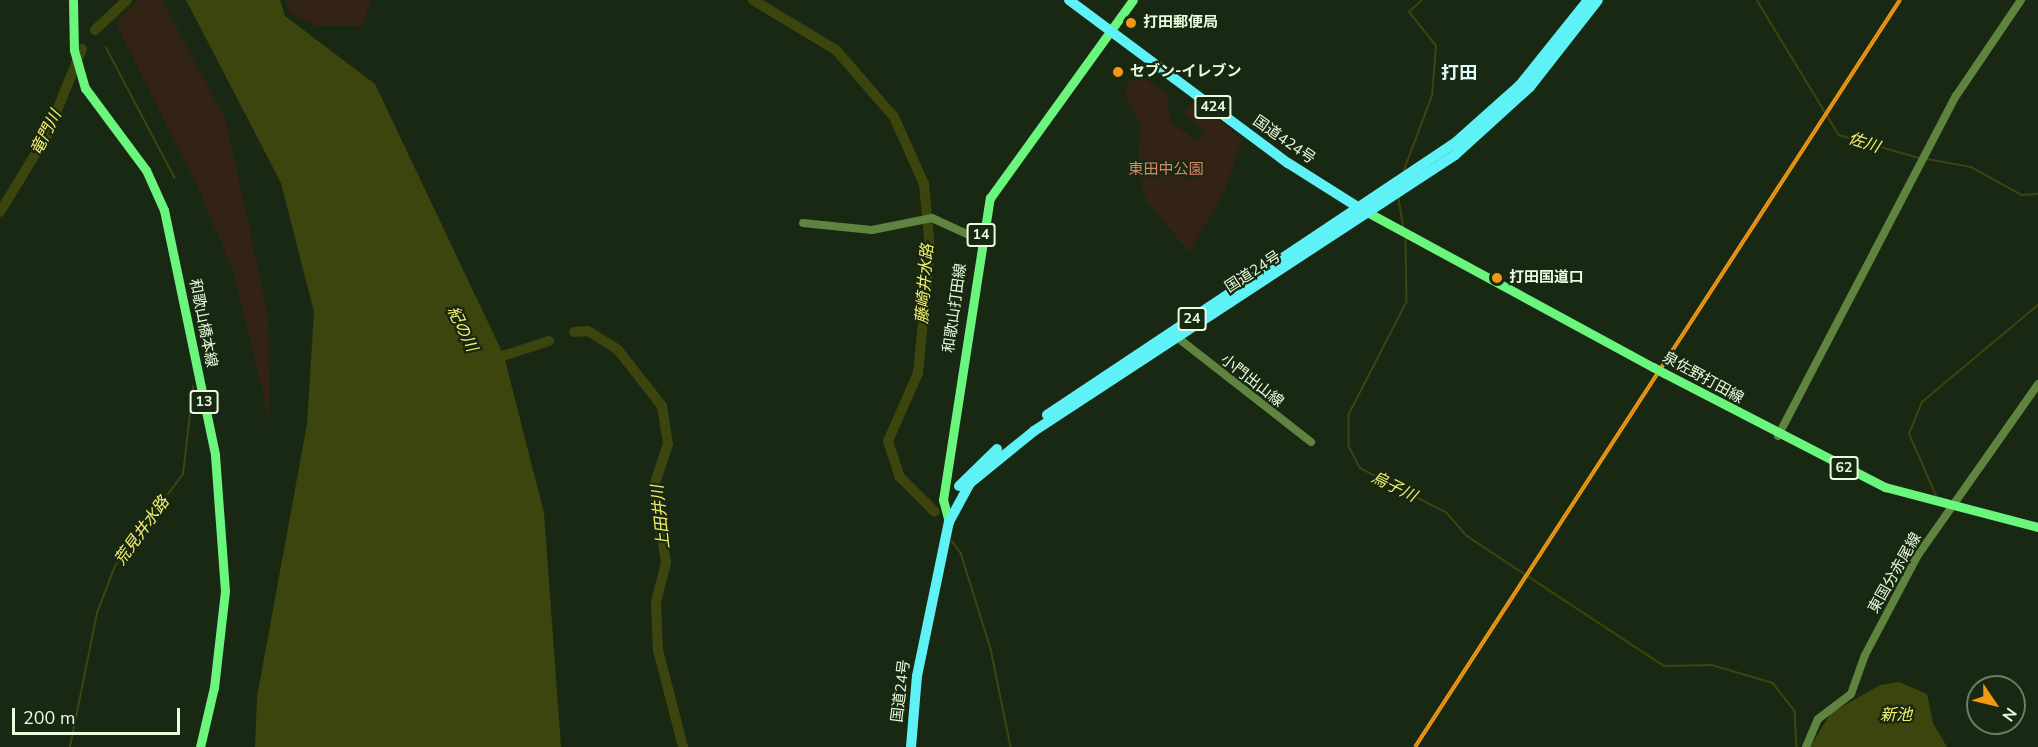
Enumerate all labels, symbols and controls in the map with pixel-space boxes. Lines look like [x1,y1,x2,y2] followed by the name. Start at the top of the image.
[1143,14,1218,32] place label: 打田郵便局
[1124,16,1138,30] marker: 打田郵便局
[1441,62,1477,84] district label: 打田
[1130,63,1242,81] place label: セブン-イレブン
[1111,65,1125,79] marker: セブン-イレブン
[1194,96,1232,118] road number: 424
[27,107,65,159] water label: 竜門川
[1249,112,1319,168] street label: 国道424号
[1846,129,1882,157] water label: 佐川
[1129,161,1203,179] park label: 東田中公園
[966,224,996,246] road number: 14
[913,243,937,325] water label: 藤崎井水路
[1222,247,1284,297] street label: 国道24号
[940,262,970,354] street label: 和歌山打田線
[1509,269,1584,287] place label: 打田国道口
[1490,271,1504,285] marker: 打田国道口
[186,277,220,369] street label: 和歌山橋本線
[443,303,481,355] water label: 紀の川
[1177,308,1207,330] road number: 24
[1659,348,1747,408] street label: 泉佐野打田線
[1217,351,1287,411] street label: 小門出山線
[189,391,219,413] road number: 13
[1829,457,1859,479] road number: 62
[1368,468,1420,506] water label: 烏子川
[648,484,674,550] water label: 上田井川
[111,493,173,569] water label: 荒見井水路
[1865,530,1925,616] street label: 東国分赤尾線
[888,659,914,723] street label: 国道24号
[1966,675,2026,735] north arrow
[15,696,183,734] scale bar
[1997,703,2022,725] text: N
[1880,705,1912,725] water label: 新池
[23,706,75,730] text: 200 m

